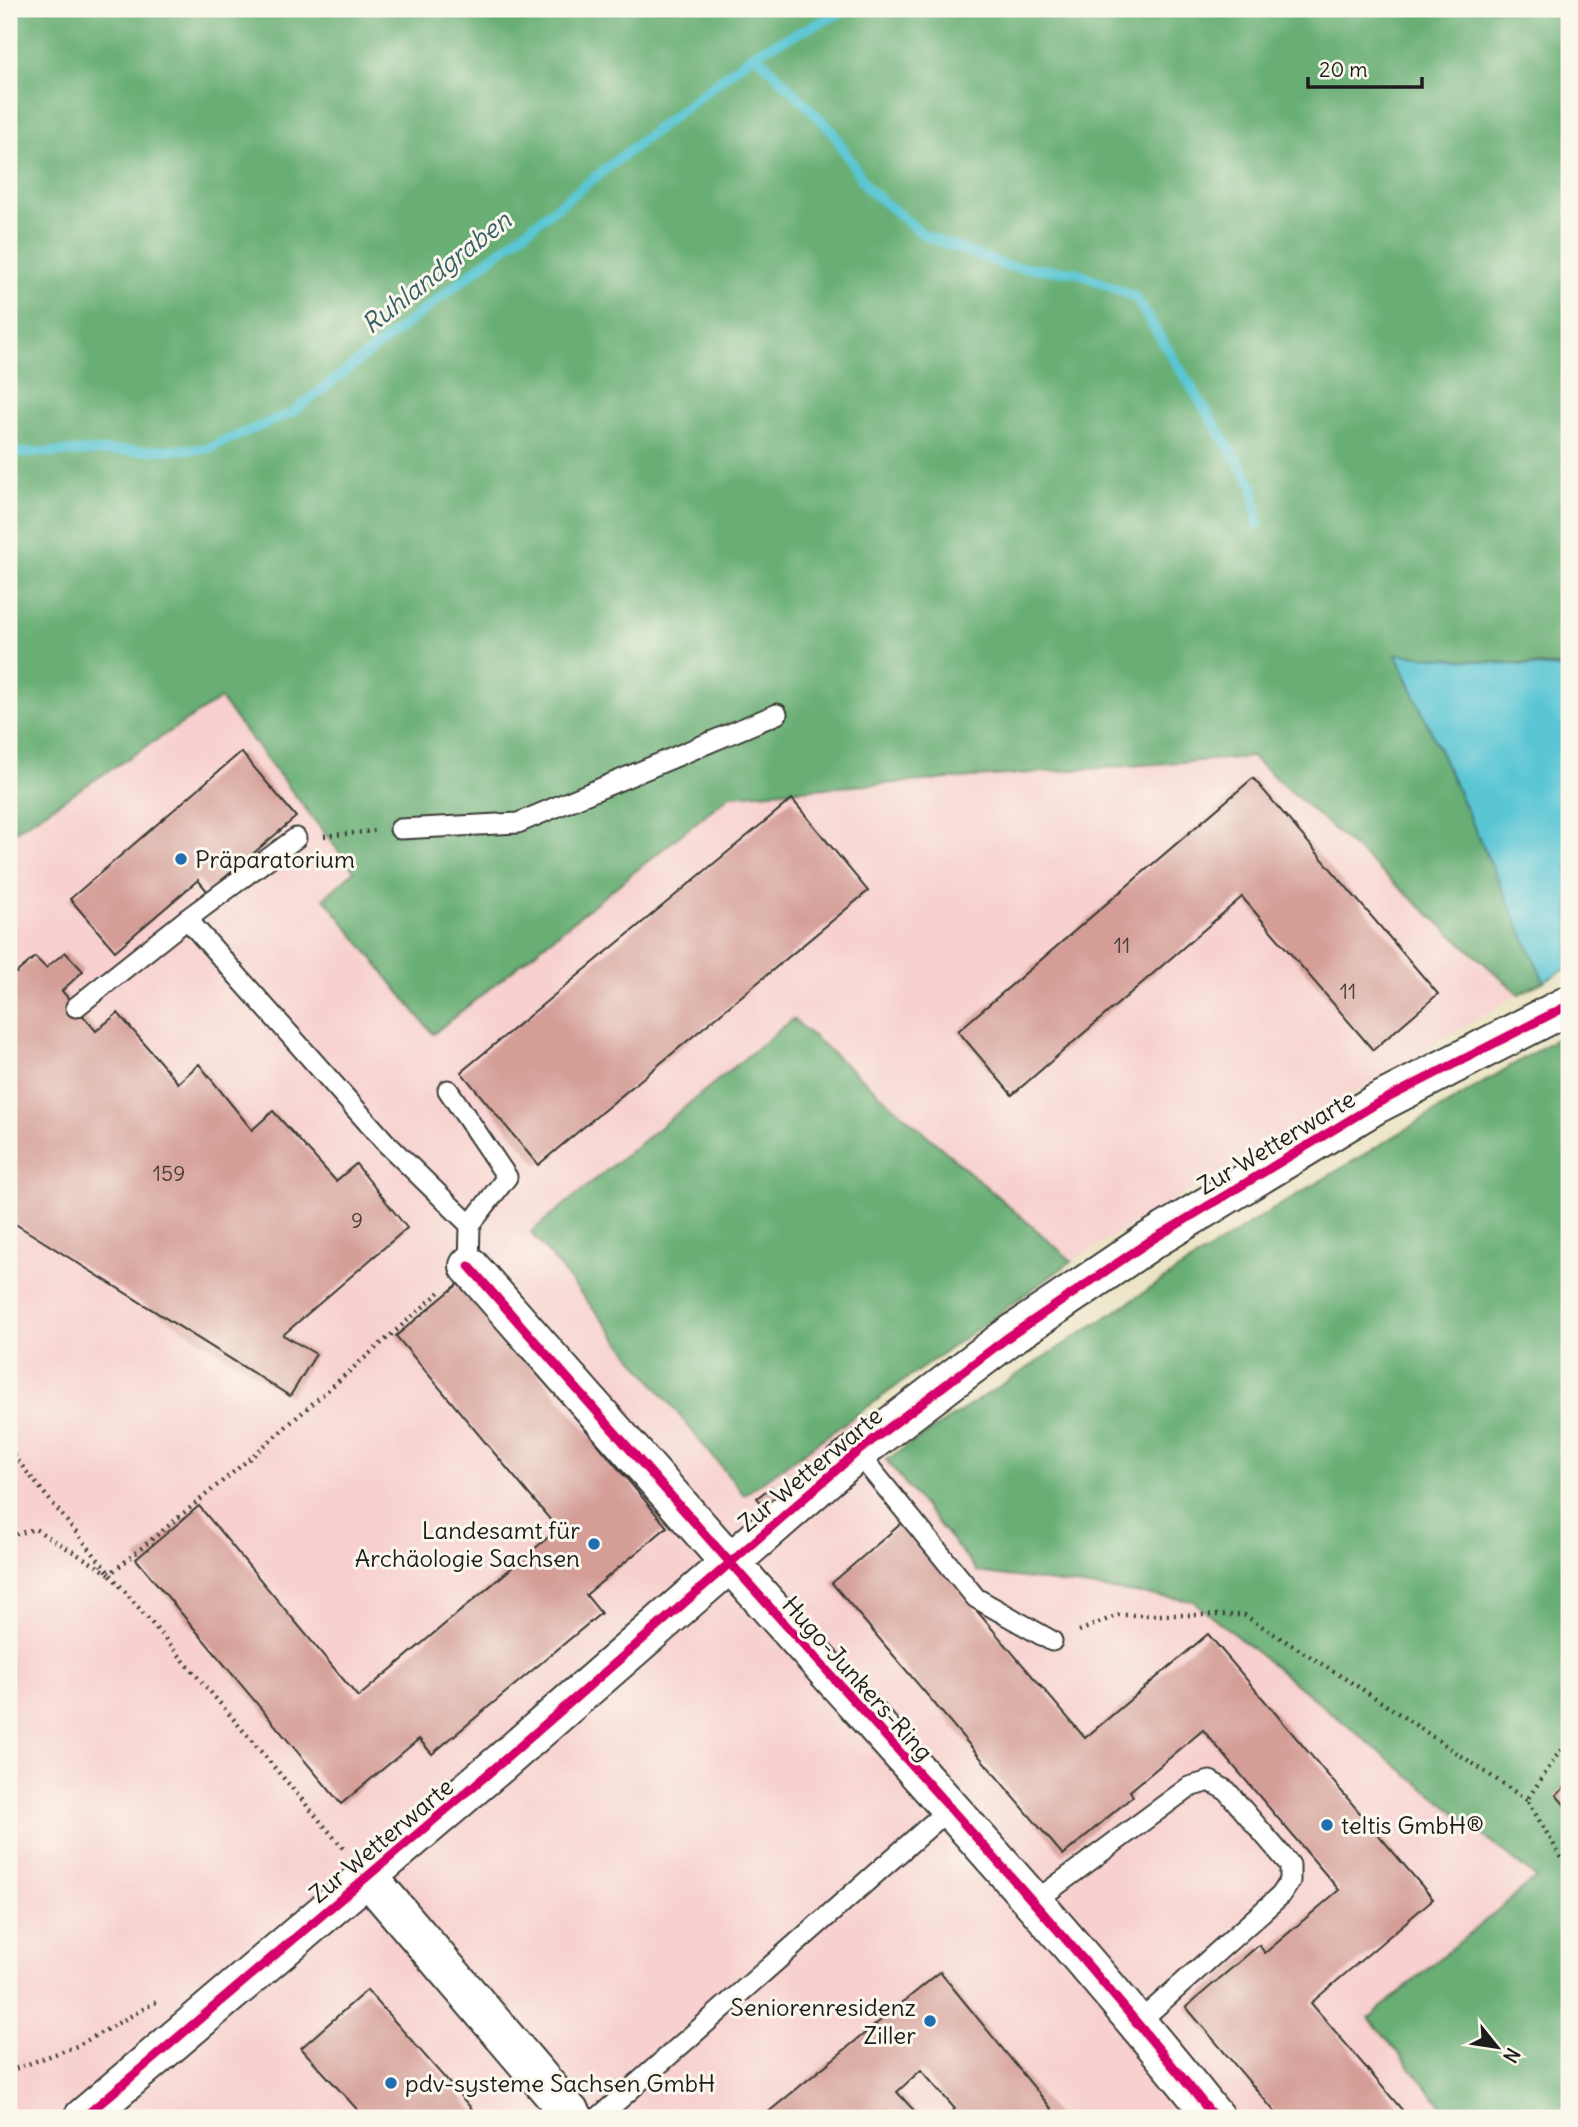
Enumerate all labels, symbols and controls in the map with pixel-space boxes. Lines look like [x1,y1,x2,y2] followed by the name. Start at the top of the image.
[1308,46,1422,90] scale bar
[1319,56,1368,83] text: 20 m
[355,203,518,341] water label: Ruhlandgraben
[195,844,355,874] place label: Präparatorium
[173,851,189,867] marker: Präparatorium
[1114,932,1130,959] house number: 11
[1340,978,1356,1005] house number: 11
[1192,1083,1360,1201] street label: Zur Wetterwarte
[153,1160,185,1187] house number: 159
[351,1207,363,1234] house number: 9
[732,1400,888,1538] street label: Zur Wetterwarte
[355,1515,580,1573] place label: Landesamt für Archäologie Sachsen
[586,1536,602,1552] marker: Landesamt für Archäologie Sachsen
[776,1590,940,1766] street label: Hugo-Junkers-Ring
[303,1771,459,1909] street label: Zur Wetterwarte
[1341,1810,1484,1840] place label: teltis GmbH®
[1319,1817,1335,1833] marker: teltis GmbH®
[730,1992,916,2050] place label: Seniorenresidenz Ziller
[1462,2011,1532,2082] north arrow
[922,2013,938,2029] marker: Seniorenresidenz Ziller
[1498,2044,1525,2067] text: N
[405,2068,715,2098] place label: pdv-systeme Sachsen GmbH
[383,2075,399,2091] marker: pdv-systeme Sachsen GmbH

